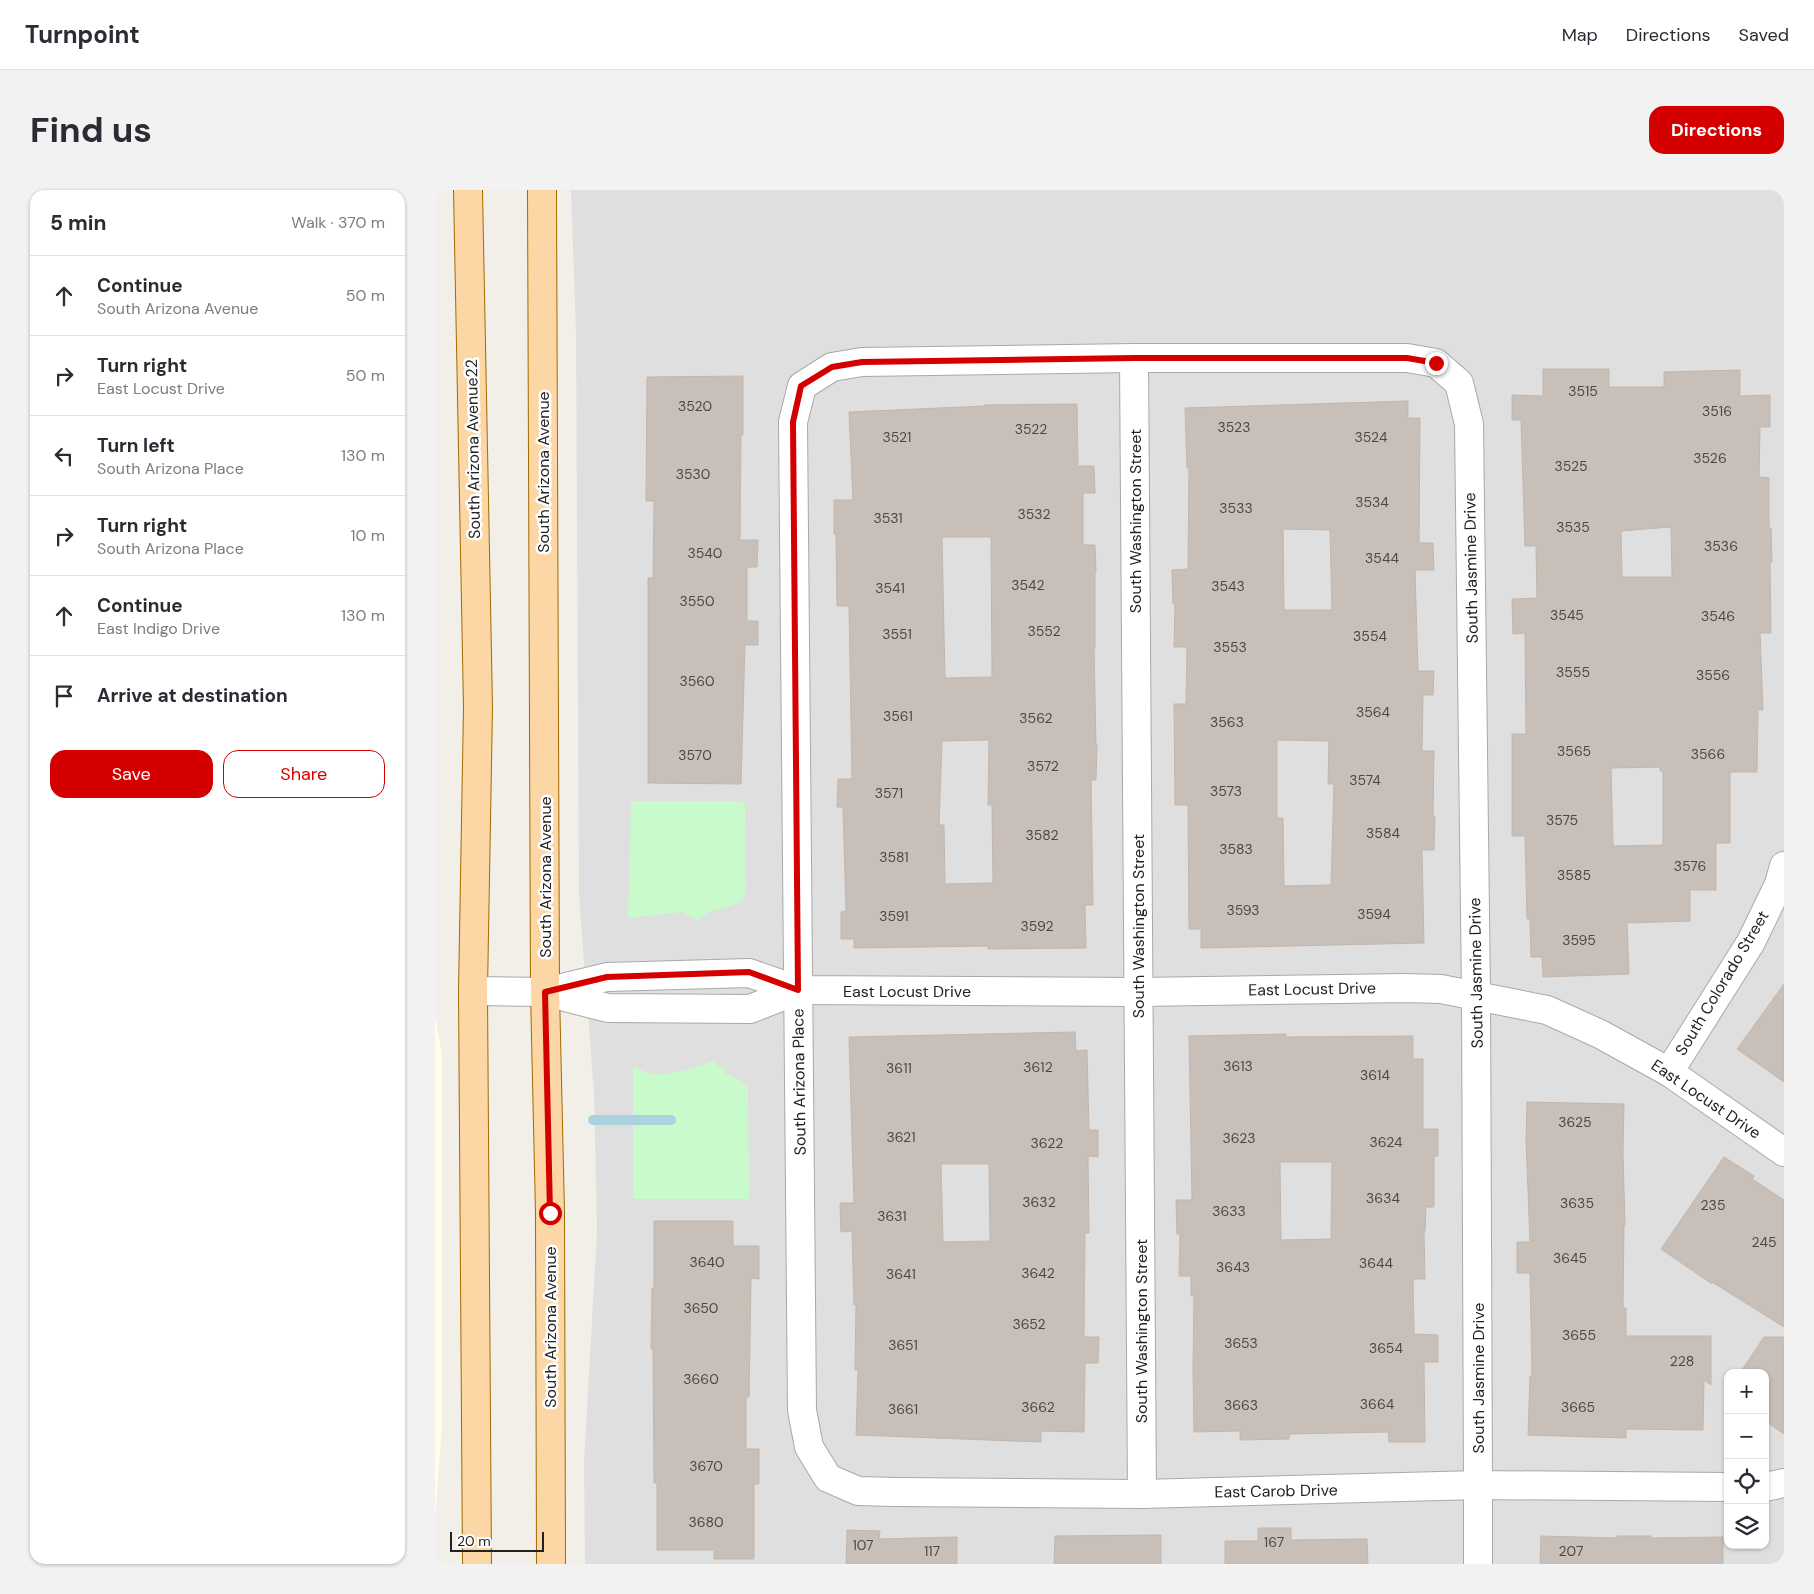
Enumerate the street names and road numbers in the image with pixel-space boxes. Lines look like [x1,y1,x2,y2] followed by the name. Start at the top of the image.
[461,359,485,539] street label: South Arizona Avenue22
[533,391,554,553] street label: South Arizona Avenue
[1125,429,1146,613] street label: South Washington Street
[1459,492,1483,644] street label: South Jasmine Drive
[535,796,556,958] street label: South Arizona Avenue
[1128,834,1149,1018] street label: South Washington Street
[1464,897,1488,1049] street label: South Jasmine Drive
[1670,907,1774,1059] street label: South Colorado Street
[1248,977,1376,1001] street label: East Locust Drive
[843,981,971,1002] street label: East Locust Drive
[787,1008,811,1156] street label: South Arizona Place
[1647,1055,1765,1143] street label: East Locust Drive
[1131,1239,1152,1423] street label: South Washington Street
[540,1246,561,1408] street label: South Arizona Avenue
[1468,1303,1489,1453] street label: South Jasmine Drive
[1214,1479,1338,1503] street label: East Carob Drive

